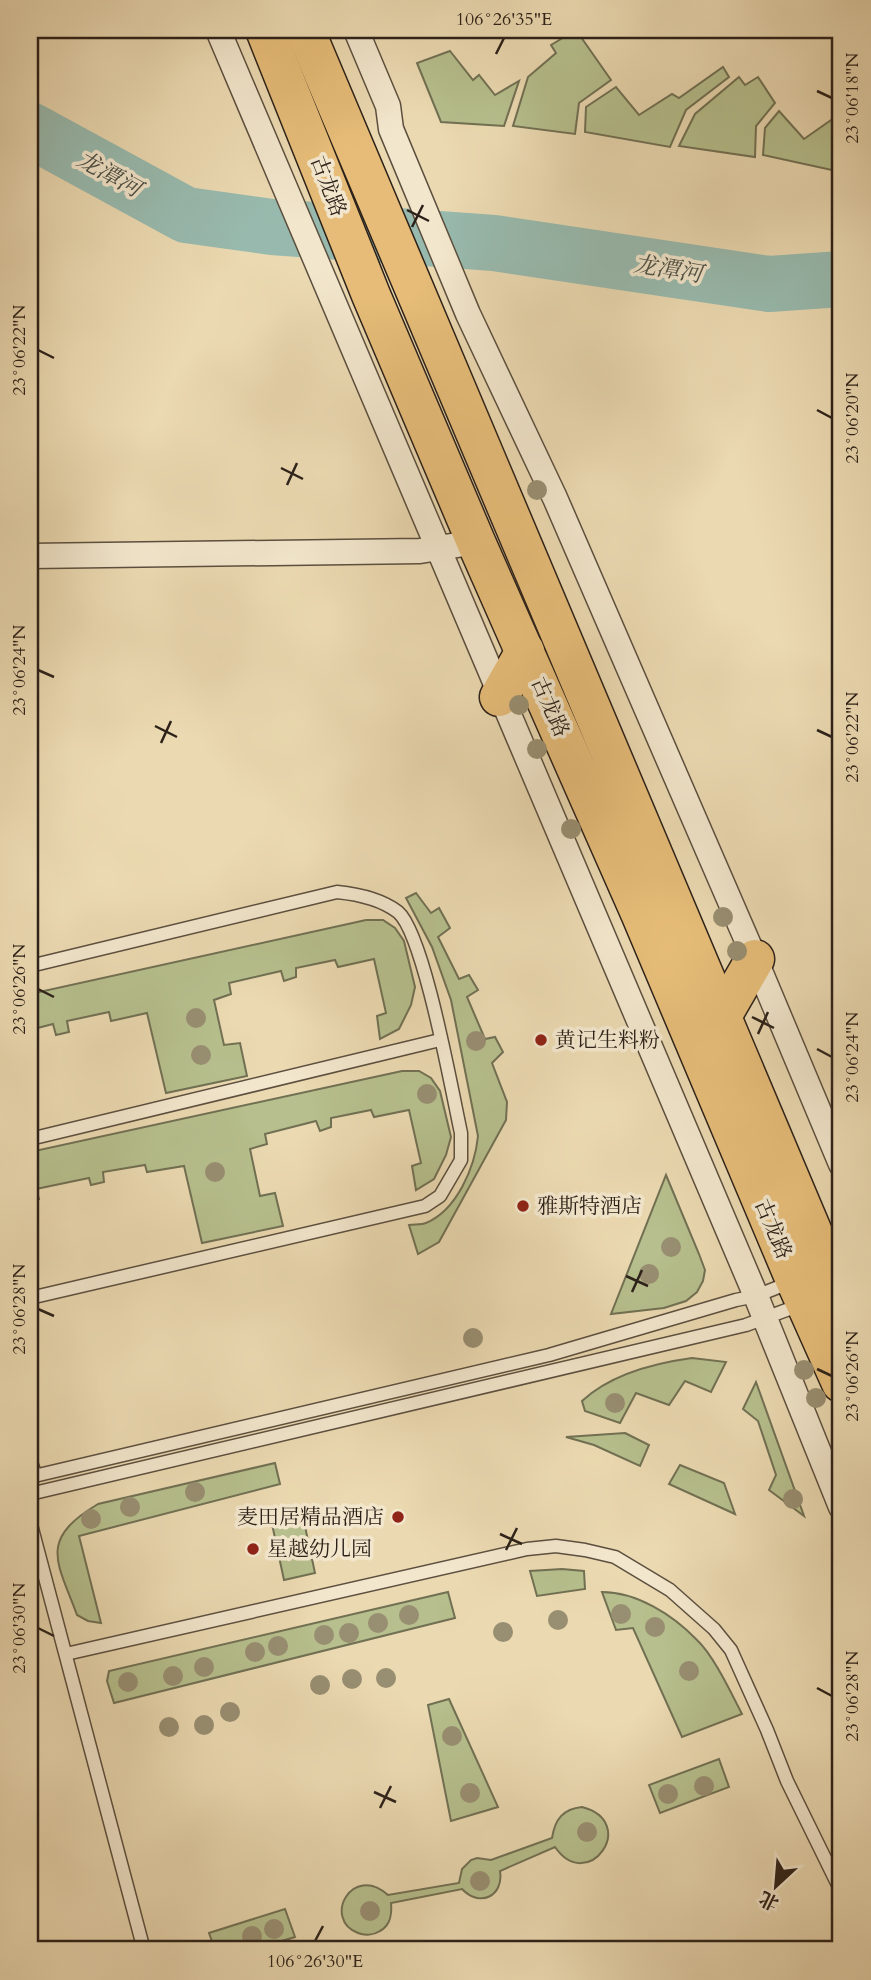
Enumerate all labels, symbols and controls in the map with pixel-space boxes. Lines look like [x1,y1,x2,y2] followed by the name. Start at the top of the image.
[456,7,552,32] text: 106°26'35"E
[840,52,865,144] text: 23°06'18"N
[71,144,150,206] water label: 龙潭河
[303,151,353,221] street label: 古龙路
[632,248,708,290] water label: 龙潭河
[7,304,32,396] text: 23°06'22"N
[840,372,865,464] text: 23°06'20"N
[7,624,32,716] text: 23°06'24"N
[524,672,576,742] street label: 古龙路
[840,691,865,783] text: 23°06'22"N
[7,943,32,1035] text: 23°06'26"N
[840,1011,865,1103] text: 23°06'24"N
[555,1026,660,1055] place label: 黄记生料粉
[533,1032,549,1048] marker: 黄记生料粉
[537,1192,642,1221] place label: 雅斯特酒店
[747,1194,799,1264] street label: 古龙路
[515,1198,531,1214] marker: 雅斯特酒店
[7,1263,32,1355] text: 23°06'28"N
[840,1330,865,1422] text: 23°06'26"N
[237,1503,384,1532] place label: 麦田居精品酒店
[390,1509,406,1525] marker: 麦田居精品酒店
[267,1535,372,1564] place label: 星越幼儿园
[245,1541,261,1557] marker: 星越幼儿园
[7,1582,32,1674] text: 23°06'30"N
[840,1650,865,1742] text: 23°06'28"N
[742,1850,812,1920] north arrow
[755,1885,783,1916] text: 北
[267,1949,363,1974] text: 106°26'30"E

